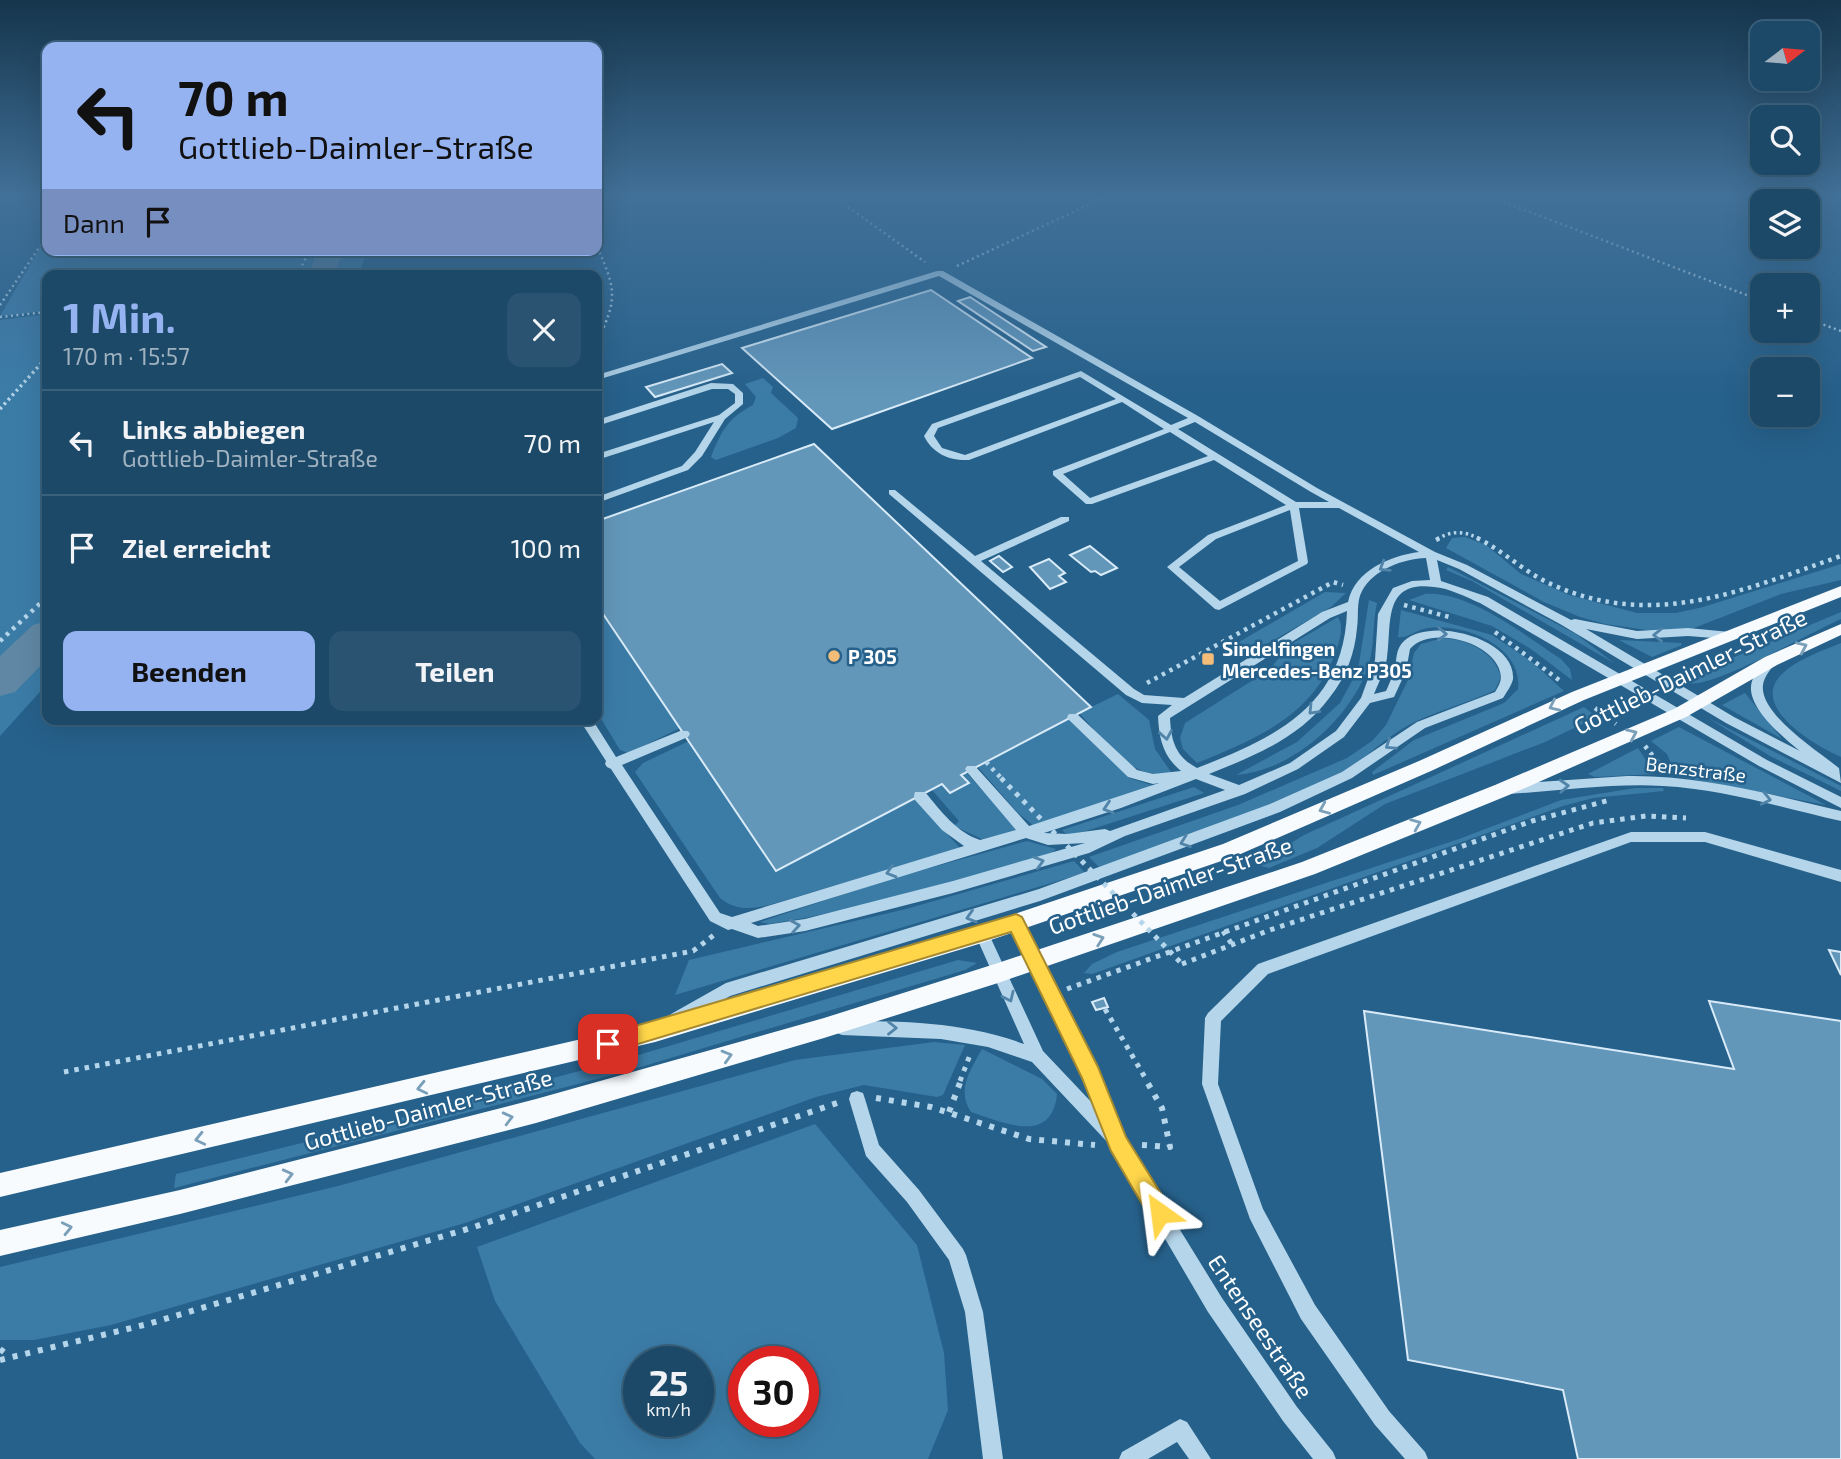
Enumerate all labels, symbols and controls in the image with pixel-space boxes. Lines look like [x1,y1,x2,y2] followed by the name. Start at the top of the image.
[1750,21,1820,91] north arrow
[1750,21,1820,427] map controls
[178,67,289,126] text: 70 m
[63,70,154,161] icon: left
[1750,105,1820,175] button: search
[178,127,534,165] text: Gottlieb-Daimler-Straße
[1750,189,1820,259] button: layers
[139,203,177,241] icon: arrive
[63,207,125,238] text: Dann
[1750,273,1820,343] button: +
[63,291,176,341] text: 1 Min.
[507,293,581,367] button: close
[63,342,190,370] text: 170 m · 15:57
[1750,357,1820,427] button: −
[122,413,306,444] text: Links abbiegen
[63,424,101,462] icon: left
[523,427,581,458] text: 70 m
[122,444,378,472] text: Gottlieb-Daimler-Straße
[63,529,101,567] icon: arrive
[122,532,271,563] text: Ziel erreicht
[511,532,581,563] text: 100 m
[1379,559,1392,572] one-way arrow
[1569,602,1811,740] street label: Gottlieb-Daimler-Straße
[1437,627,1448,642] one-way arrow
[1652,627,1663,643] one-way arrow
[63,631,315,711] button: Beenden
[329,631,581,711] button: Teilen
[1222,637,1412,682] place label: Sindelfingen Mercedes-Benz P305
[1795,641,1808,655] one-way arrow
[848,645,897,668] place label: P 305
[826,648,842,664] marker: P 305
[1200,651,1216,667] marker: Sindelfingen Mercedes-Benz P305
[1549,698,1561,712] one-way arrow
[1308,702,1321,715] one-way arrow
[1625,728,1638,742] one-way arrow
[1157,729,1172,741] one-way arrow
[1385,737,1398,749] one-way arrow
[1645,751,1747,787] street label: Benzstraße
[1559,779,1570,794] one-way arrow
[1760,790,1772,805] one-way arrow
[1102,800,1115,814] one-way arrow
[1319,801,1331,815] one-way arrow
[1410,819,1422,833] one-way arrow
[1045,830,1295,940] street label: Gottlieb-Daimler-Straße
[1180,834,1192,848] one-way arrow
[1032,856,1044,871] one-way arrow
[885,863,897,878] one-way arrow
[965,908,977,923] one-way arrow
[789,919,801,934] one-way arrow
[1092,932,1104,947] one-way arrow
[1001,989,1015,1002] one-way arrow
[578,1014,638,1074] pin
[888,1020,898,1036] one-way arrow
[589,1025,627,1063] icon: arrive
[721,1049,733,1064] one-way arrow
[301,1062,555,1156] street label: Gottlieb-Daimler-Straße
[416,1080,428,1094] one-way arrow
[502,1112,514,1126] one-way arrow
[194,1131,206,1146] one-way arrow
[282,1168,294,1183] one-way arrow
[1123,1176,1197,1250] position arrow
[61,1221,73,1236] one-way arrow
[1203,1249,1319,1403] street label: Entenseestraße
[728,1346,819,1437] speed limit sign: 30
[649,1361,688,1403] text: 25
[646,1398,691,1420] text: km/h

